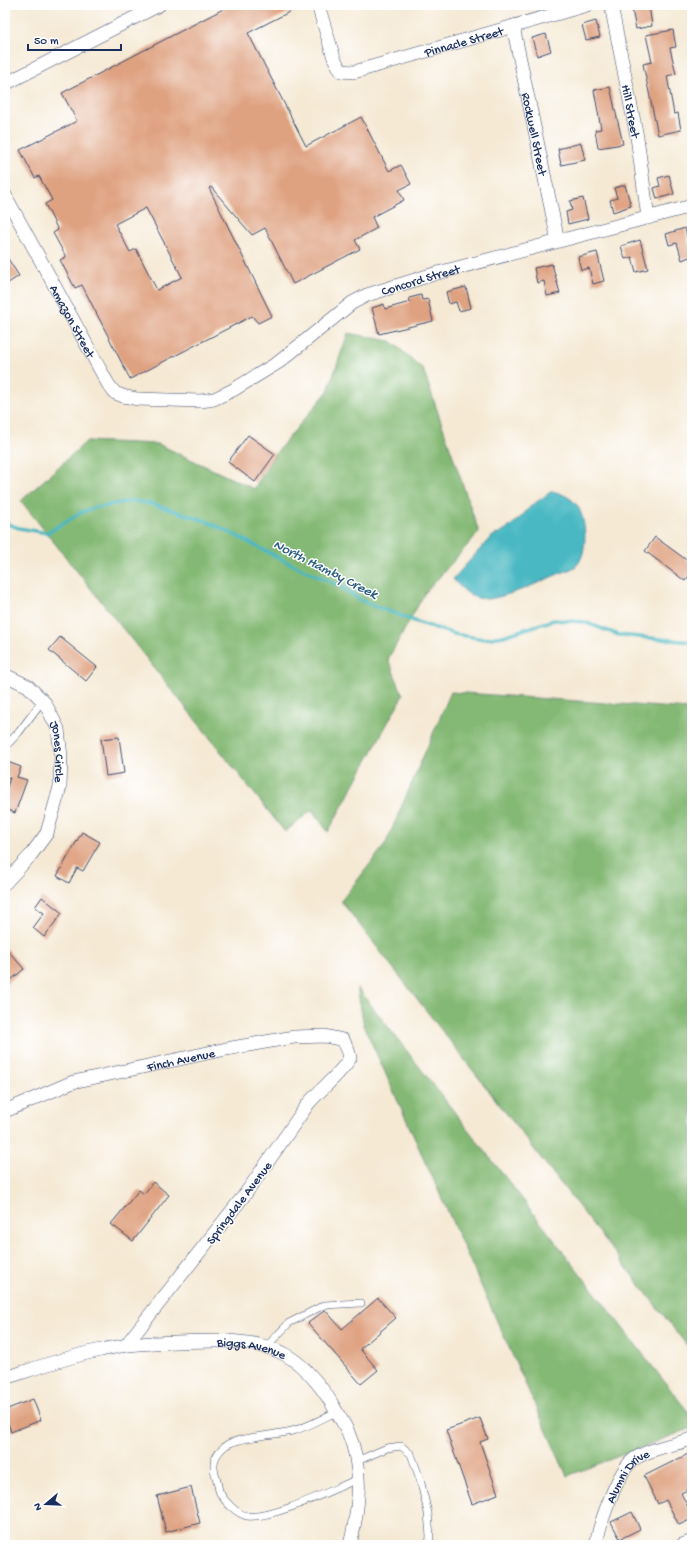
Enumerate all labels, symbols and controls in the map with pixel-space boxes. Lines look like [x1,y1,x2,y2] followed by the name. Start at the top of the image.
[422,24,507,62] street label: Pinnacle Street
[28,26,121,52] scale bar
[34,35,59,49] text: 50 m
[617,84,642,141] street label: Hill Street
[517,91,549,179] street label: Rockwell Street
[380,262,463,300] street label: Concord Street
[45,283,98,362] street label: Amazon Street
[270,537,381,605] water label: North Hamby Creek
[45,719,66,783] street label: Jones Circle
[145,1047,217,1076] street label: Finch Avenue
[204,1159,276,1248] street label: Springdale Avenue
[216,1336,288,1364] street label: Biggs Avenue
[604,1447,652,1506] street label: Alumni Drive
[26,1484,66,1524] north arrow
[32,1501,45,1512] text: N

